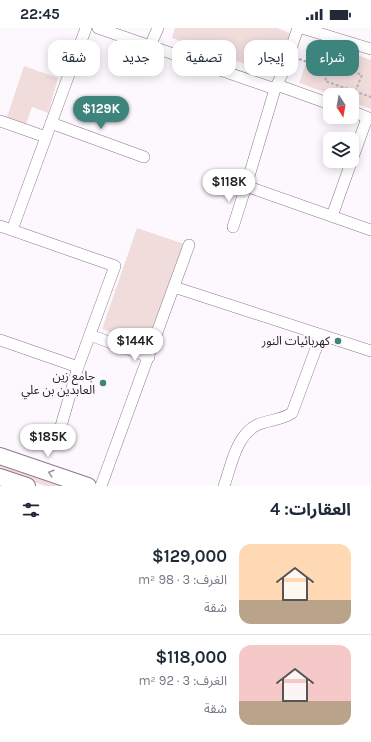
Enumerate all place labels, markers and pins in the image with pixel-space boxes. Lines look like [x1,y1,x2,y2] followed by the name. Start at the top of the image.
[73,96,129,130] pin: $129K
[201,169,257,203] pin: $118K
[107,328,163,362] pin: $144K
[261,334,331,348] place label: كهربائيات النور
[333,336,343,346] marker: كهربائيات النور
[21,369,95,400] place label: جامع زين العابدين بن علي
[98,378,108,388] marker: جامع زين العابدين بن علي
[20,424,76,458] pin: $185K

